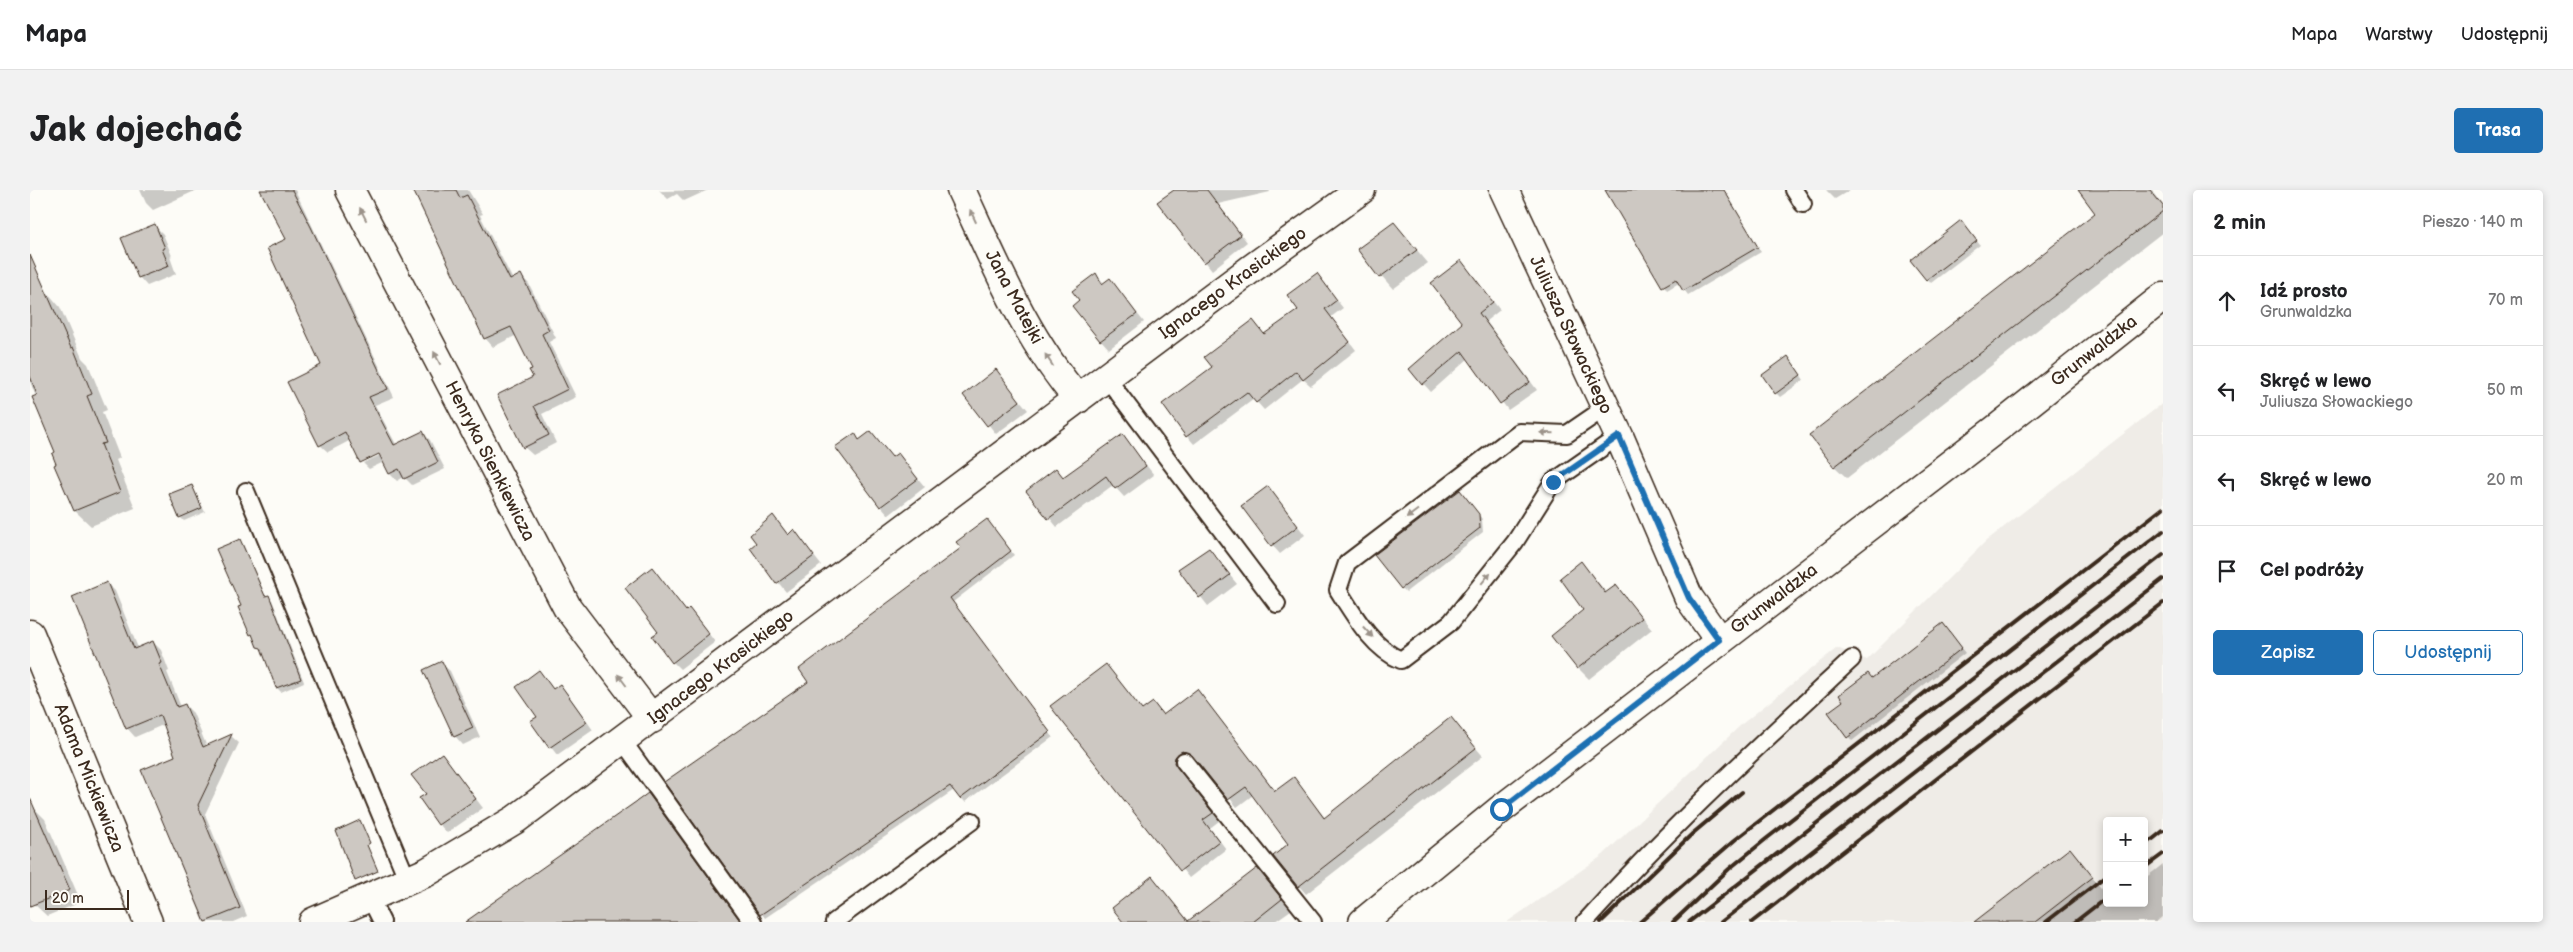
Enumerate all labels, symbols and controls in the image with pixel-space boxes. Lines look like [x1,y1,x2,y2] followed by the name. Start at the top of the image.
[25,20,87,49] text: Mapa
[2291,24,2337,45] text: Mapa
[2365,24,2433,45] text: Warstwy
[2461,24,2548,45] text: Udostępnij
[2454,108,2543,153] button: Trasa
[30,109,243,152] text: Jak dojechać
[359,206,367,221] one-way arrow
[969,209,977,223] one-way arrow
[2213,210,2266,235] text: 2 min
[2422,213,2523,232] text: Pieszo · 140 m
[1155,222,1311,344] street label: Ignacego Krasickiego
[981,247,1047,347] street label: Jana Matejki
[1525,253,1617,417] street label: Juliusza Słowackiego
[2260,280,2348,303] text: Idź prosto
[2213,287,2241,315] icon: ahead
[2488,291,2523,310] text: 70 m
[2260,303,2352,322] text: Grunwaldzka
[2047,311,2141,391] street label: Grunwaldzka
[433,351,441,365] one-way arrow
[1044,353,1053,367] one-way arrow
[2260,370,2372,393] text: Skręć w lewo
[441,377,539,545] street label: Henryka Sienkiewicza
[2213,377,2241,405] icon: left
[2487,381,2523,400] text: 50 m
[2260,393,2413,412] text: Juliusza Słowackiego
[1539,429,1555,437] one-way arrow
[2213,467,2241,495] icon: left
[2260,469,2372,492] text: Skręć w lewo
[1542,471,1565,494] route end
[2487,471,2523,490] text: 20 m
[1406,508,1419,519] one-way arrow
[2213,557,2241,585] icon: arrive
[1726,559,1822,639] street label: Grunwaldzka
[2260,559,2364,582] text: Cel podróży
[1481,572,1492,585] one-way arrow
[644,605,798,729] street label: Ignacego Krasickiego
[1362,626,1374,638] one-way arrow
[2213,630,2363,675] button: Zapisz
[2373,630,2523,675] button: Udostępnij
[617,674,628,687] one-way arrow
[50,701,128,855] street label: Adama Mickiewicza
[1490,798,1513,821] route start
[2103,817,2148,907] map controls
[2103,817,2148,862] button: +
[2103,862,2148,907] button: −
[45,887,129,910] scale bar
[52,890,84,907] text: 20 m

